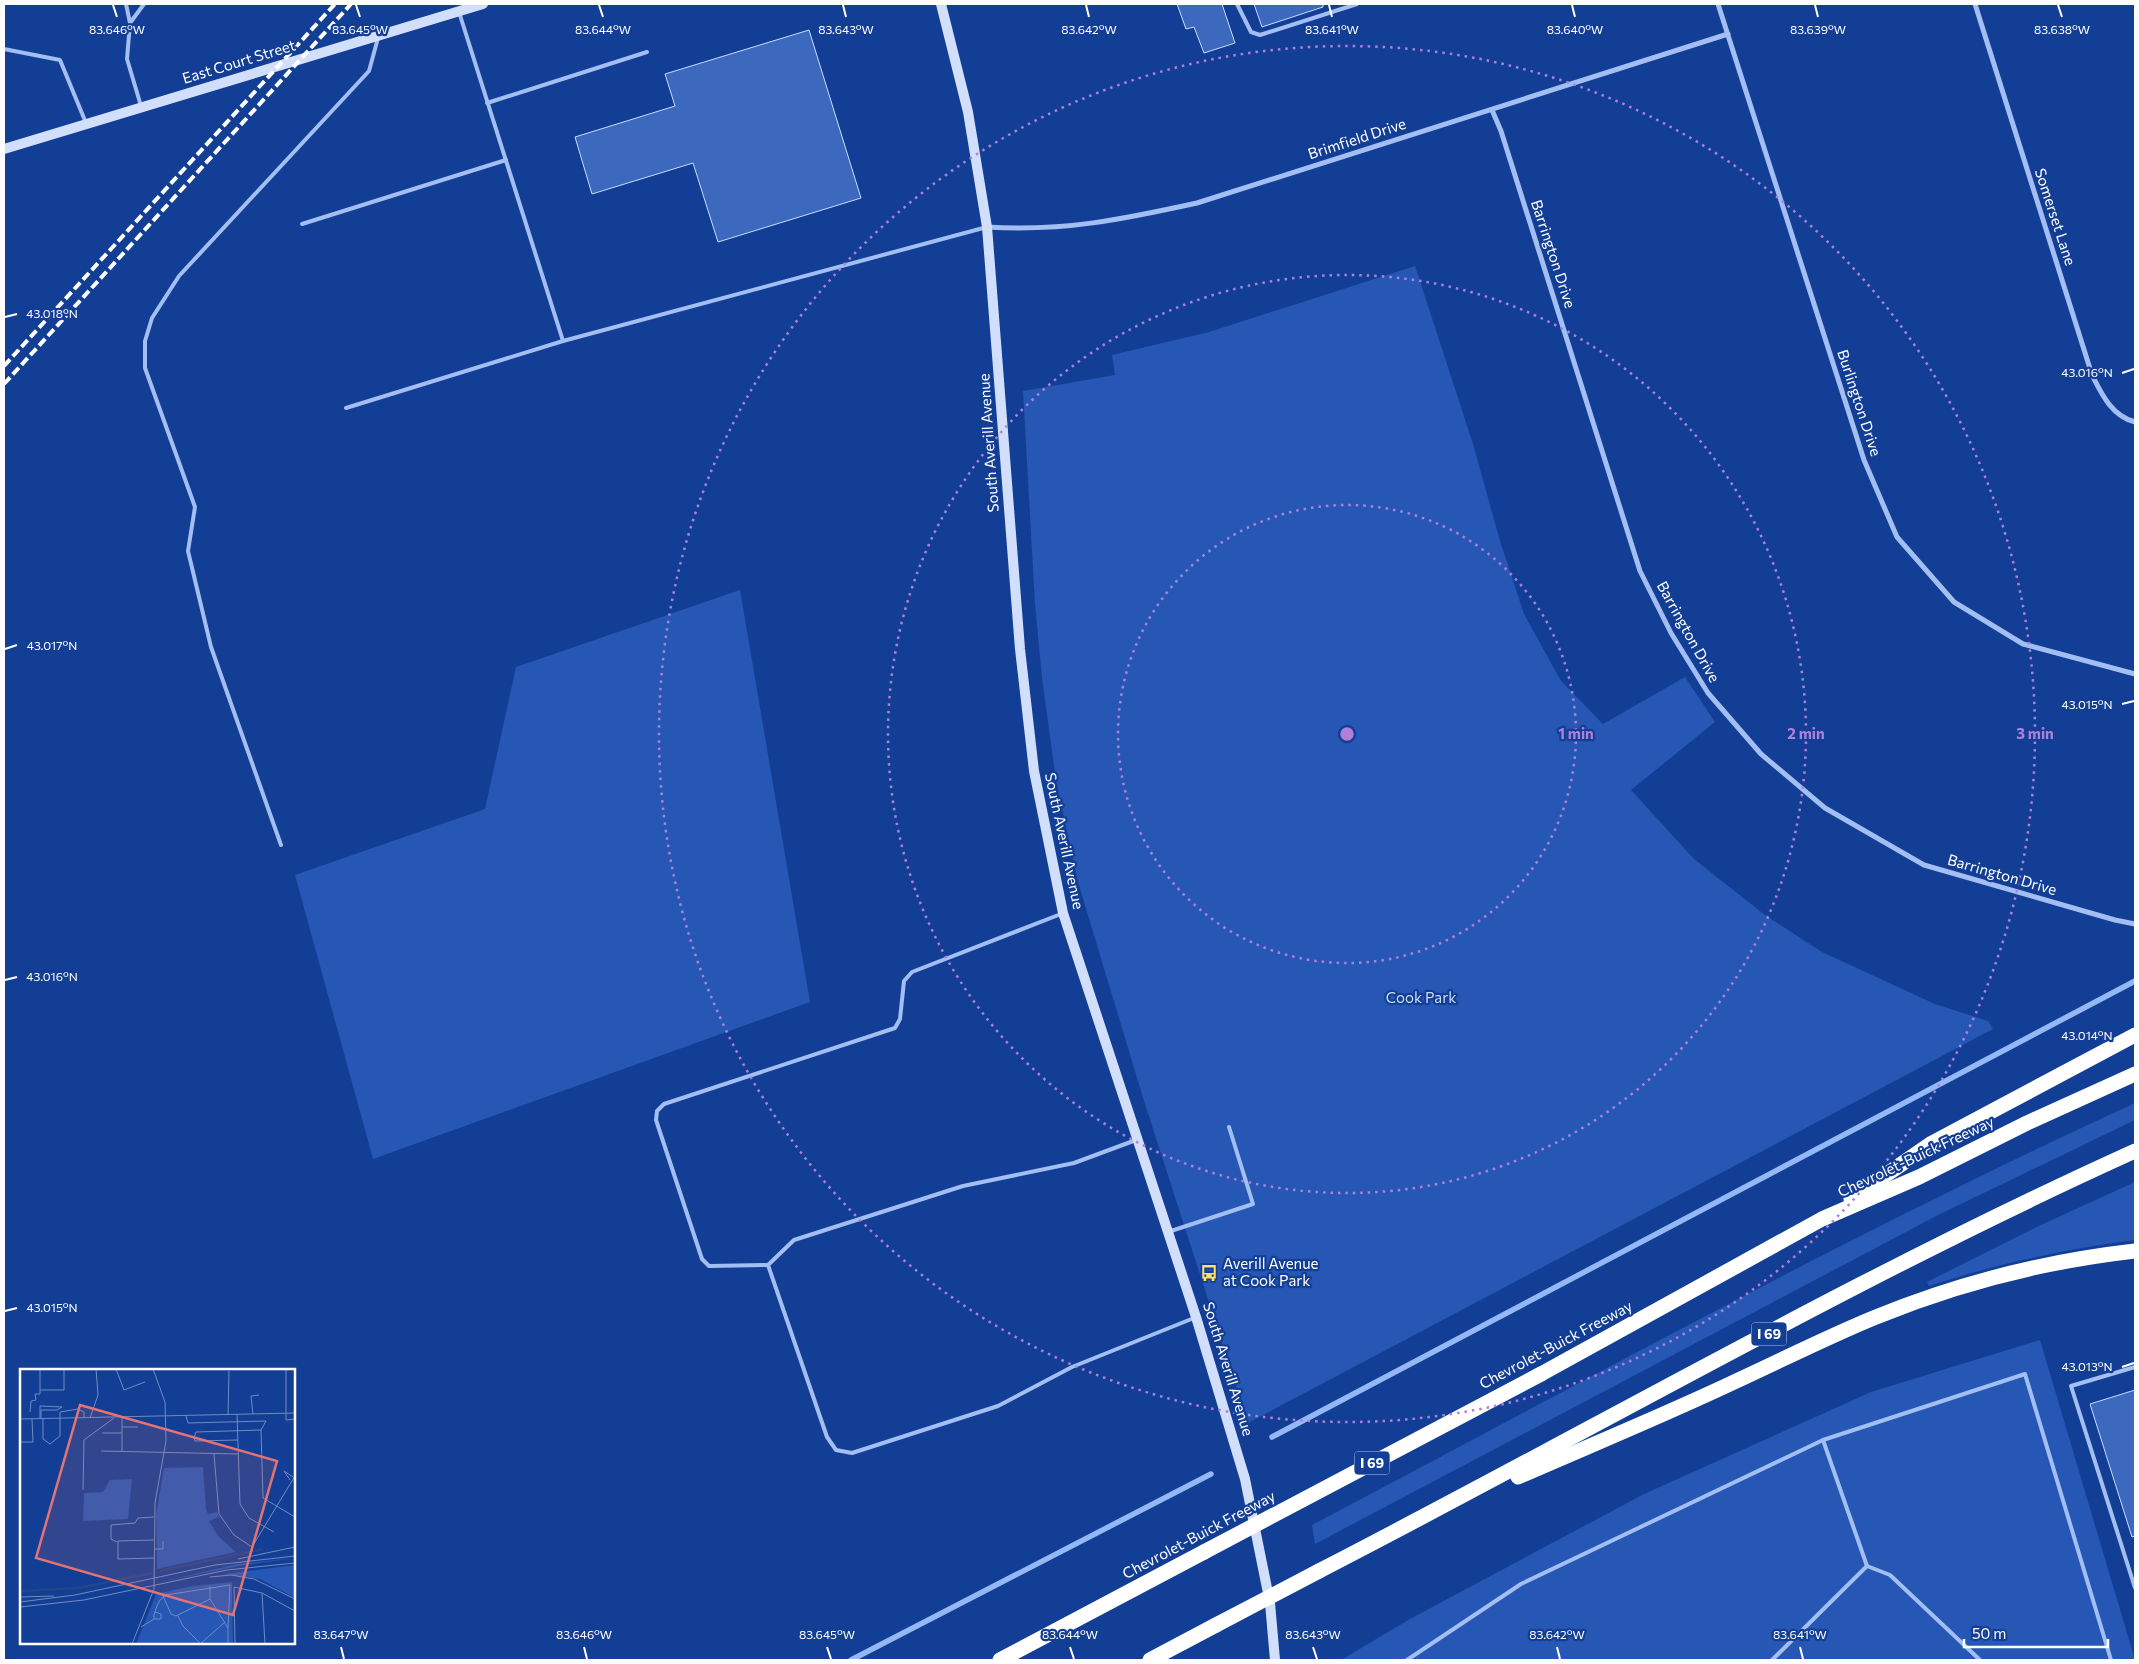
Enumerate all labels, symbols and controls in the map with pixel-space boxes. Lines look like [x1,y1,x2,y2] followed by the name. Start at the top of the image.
[89,22,145,36] text: 83.646°W
[332,22,388,36] text: 83.645°W
[575,22,631,36] text: 83.644°W
[818,22,874,36] text: 83.643°W
[1061,22,1117,36] text: 83.642°W
[1305,22,1359,36] text: 83.641°W
[1547,22,1603,36] text: 83.640°W
[1790,22,1846,36] text: 83.639°W
[2034,22,2090,36] text: 83.638°W
[180,35,298,87] street label: East Court Street
[1305,114,1408,162] street label: Brimfield Drive
[2032,166,2080,268] street label: Somerset Lane
[1528,197,1580,310] street label: Barrington Drive
[26,306,78,320] text: 43.018°N
[1834,347,1886,458] street label: Burlington Drive
[2061,365,2113,379] text: 43.016°N
[974,373,1002,513] street label: South Averill Avenue
[1654,578,1724,685] street label: Barrington Drive
[27,638,77,652] text: 43.017°N
[2061,697,2113,711] text: 43.015°N
[1558,724,1594,742] text: 1 min
[1787,724,1825,742] text: 2 min
[2016,724,2054,742] text: 3 min
[1338,725,1356,743] centre of rings
[1042,771,1088,911] street label: South Averill Avenue
[1946,850,2059,898] street label: Barrington Drive
[26,969,78,983] text: 43.016°N
[1386,988,1456,1006] park label: Cook Park
[2061,1028,2113,1042] text: 43.014°N
[1835,1112,1997,1200] street label: Chevrolet-Buick Freeway
[1223,1254,1319,1289] place label: Averill Avenue at Cook Park
[1199,1263,1219,1283] bus stop icon: Averill Avenue at Cook Park
[1476,1296,1635,1392] street label: Chevrolet-Buick Freeway
[26,1300,78,1314] text: 43.015°N
[1200,1300,1258,1438] street label: South Averill Avenue
[1752,1322,1786,1346] road number: I 69
[2062,1359,2112,1373] text: 43.013°N
[20,1369,295,1644] inset map
[1354,1452,1390,1475] road number: I 69
[1119,1486,1278,1582] street label: Chevrolet-Buick Freeway
[1964,1616,2108,1648] scale bar
[1972,1624,2006,1642] text: 50 m
[313,1627,369,1641] text: 83.647°W
[556,1627,612,1641] text: 83.646°W
[799,1627,855,1641] text: 83.645°W
[1042,1627,1098,1641] text: 83.644°W
[1285,1627,1341,1641] text: 83.643°W
[1529,1627,1585,1641] text: 83.642°W
[1773,1627,1827,1641] text: 83.641°W

